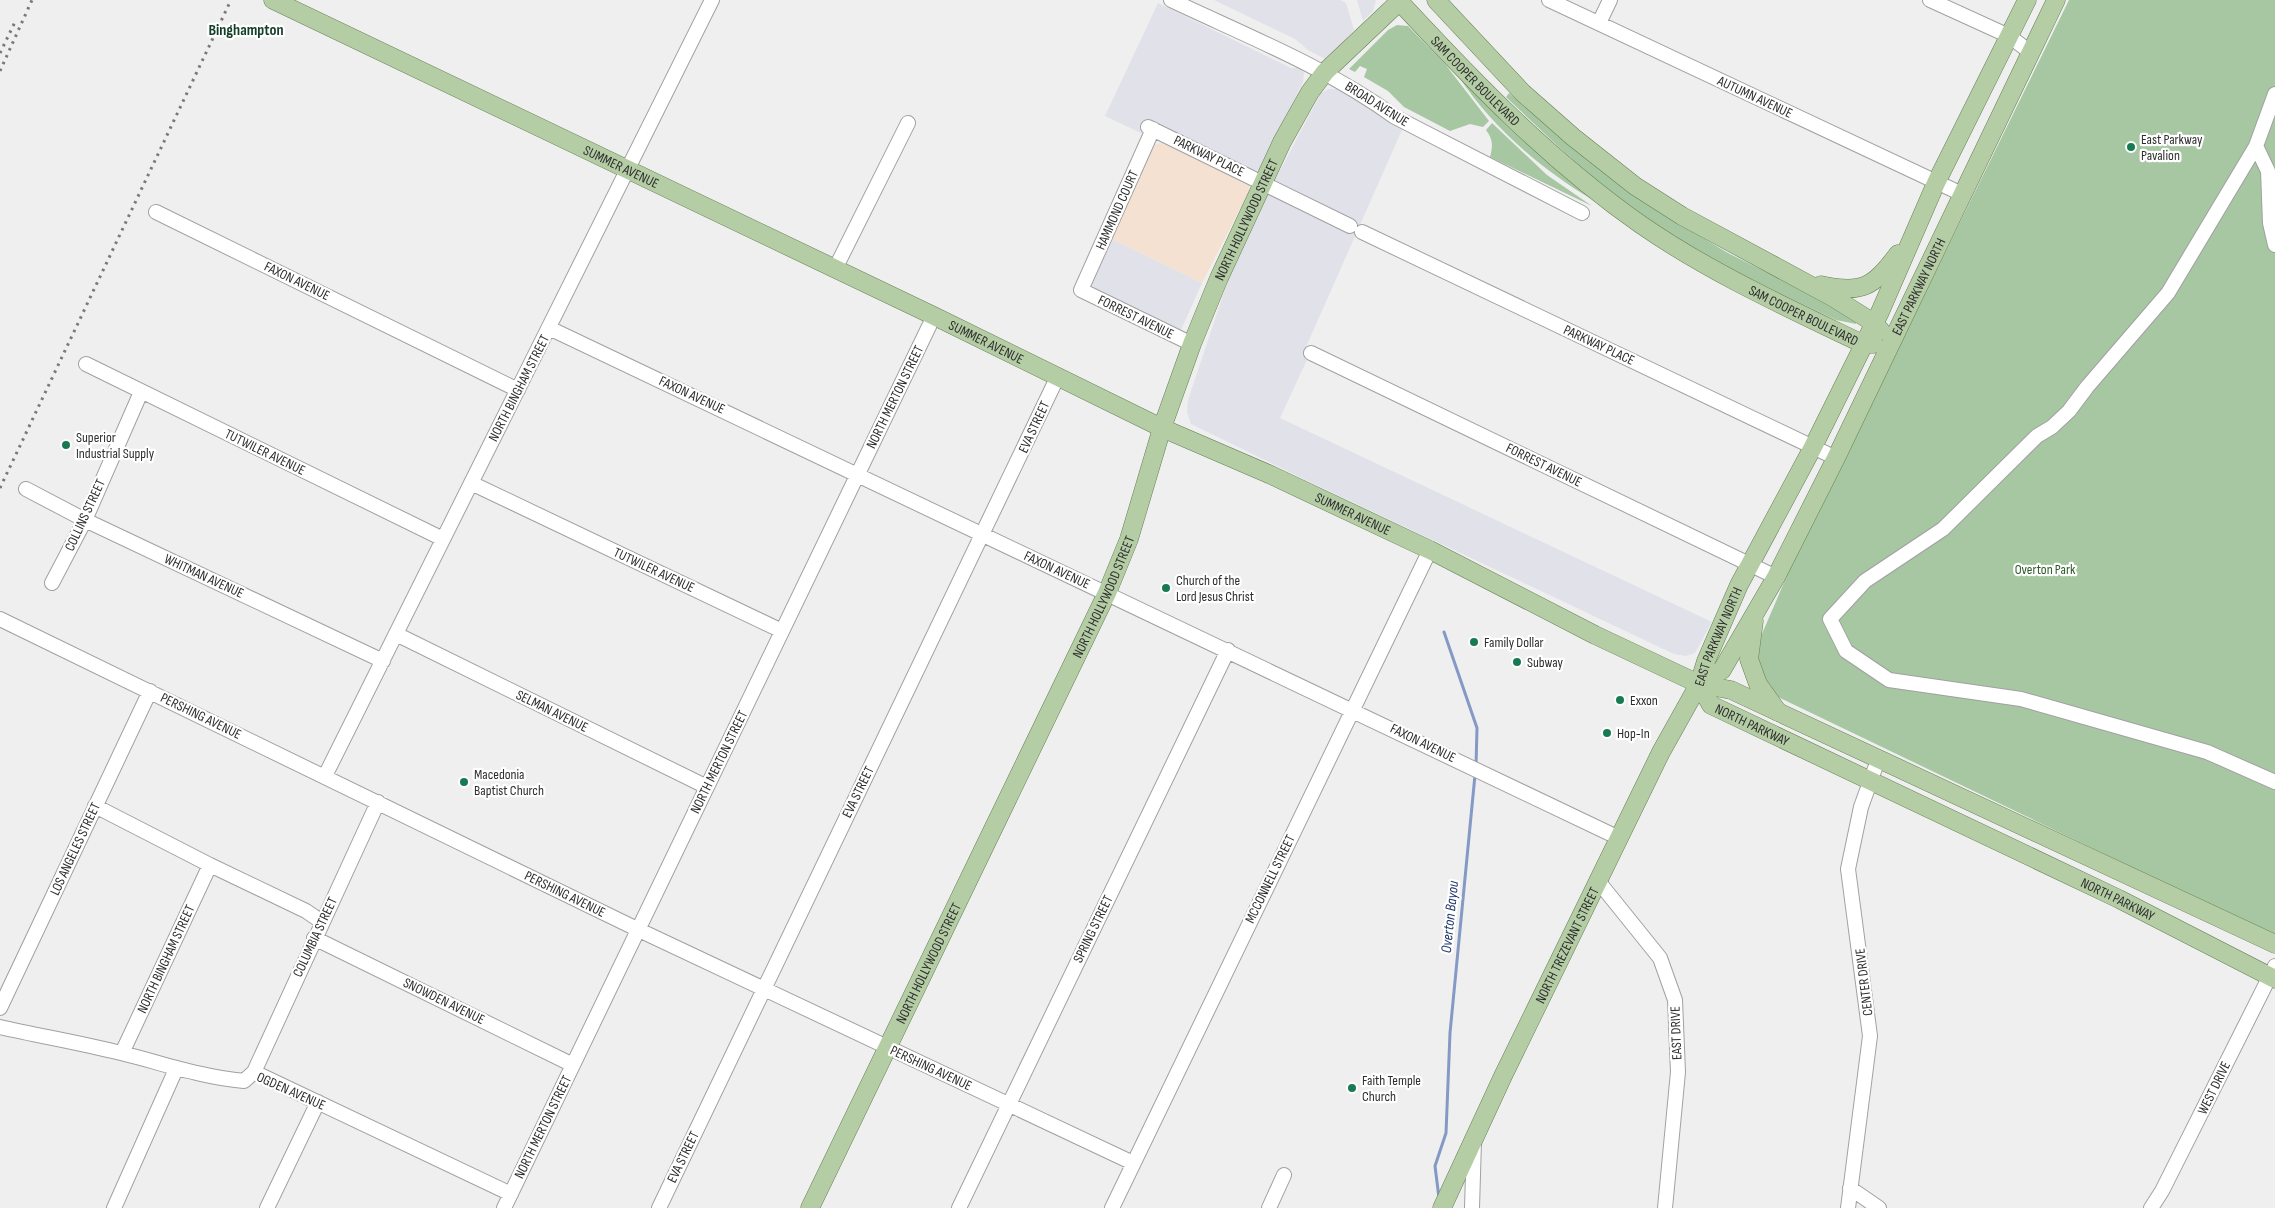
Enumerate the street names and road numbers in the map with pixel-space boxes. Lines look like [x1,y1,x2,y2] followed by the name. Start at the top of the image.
[1427,32,1524,129] street label: SAM COOPER BOULEVARD
[1714,72,1795,122] street label: AUTUMN AVENUE
[1342,78,1412,130] street label: BROAD AVENUE
[1171,132,1247,181] street label: PARKWAY PLACE
[581,141,662,192] street label: SUMMER AVENUE
[1211,156,1282,283] street label: NORTH HOLLYWOOD STREET
[1092,167,1142,252] street label: HAMMOND COURT
[1888,235,1949,338] street label: EAST PARKWAY NORTH
[261,258,333,304] street label: FAXON AVENUE
[1746,281,1861,349] street label: SAM COOPER BOULEVARD
[1095,291,1177,343] street label: FORREST AVENUE
[946,316,1027,367] street label: SUMMER AVENUE
[1561,321,1637,369] street label: PARKWAY PLACE
[485,332,553,444] street label: NORTH BINGHAM STREET
[863,342,927,451] street label: NORTH MERTON STREET
[656,372,728,418] street label: FAXON AVENUE
[1015,398,1053,456] street label: EVA STREET
[222,425,308,479] street label: TUTWILER AVENUE
[1503,439,1585,491] street label: FORREST AVENUE
[61,476,109,554] street label: COLLINS STREET
[1312,489,1394,539] street label: SUMMER AVENUE
[1068,533,1138,661] street label: NORTH HOLLYWOOD STREET
[611,544,697,596] street label: TUTWILER AVENUE
[1021,547,1093,593] street label: FAXON AVENUE
[161,550,247,602] street label: WHITMAN AVENUE
[1690,584,1746,688] street label: EAST PARKWAY NORTH
[513,686,591,736] street label: SELMAN AVENUE
[158,689,244,743] street label: PERSHING AVENUE
[1713,700,1792,750] street label: NORTH PARKWAY
[687,707,751,816] street label: NORTH MERTON STREET
[1387,720,1459,766] street label: FAXON AVENUE
[838,763,878,821] street label: EVA STREET
[46,800,104,898] street label: LOS ANGELES STREET
[1241,832,1299,926] street label: MCCONNELL STREET
[522,867,608,921] street label: PERSHING AVENUE
[2078,874,2158,924] street label: NORTH PARKWAY
[1531,884,1602,1006] street label: NORTH TREZEVANT STREET
[1069,892,1117,965] street label: SPRING STREET
[289,894,341,980] street label: COLUMBIA STREET
[892,900,965,1026] street label: NORTH HOLLYWOOD STREET
[133,902,199,1016] street label: NORTH BINGHAM STREET
[1851,947,1877,1017] street label: CENTER DRIVE
[400,974,488,1028] street label: SNOWDEN AVENUE
[1667,1006,1685,1060] street label: EAST DRIVE
[888,1042,975,1094] street label: PERSHING AVENUE
[2194,1058,2234,1117] street label: WEST DRIVE
[254,1068,328,1114] street label: OGDEN AVENUE
[511,1072,575,1181] street label: NORTH MERTON STREET
[663,1128,703,1186] street label: EVA STREET

